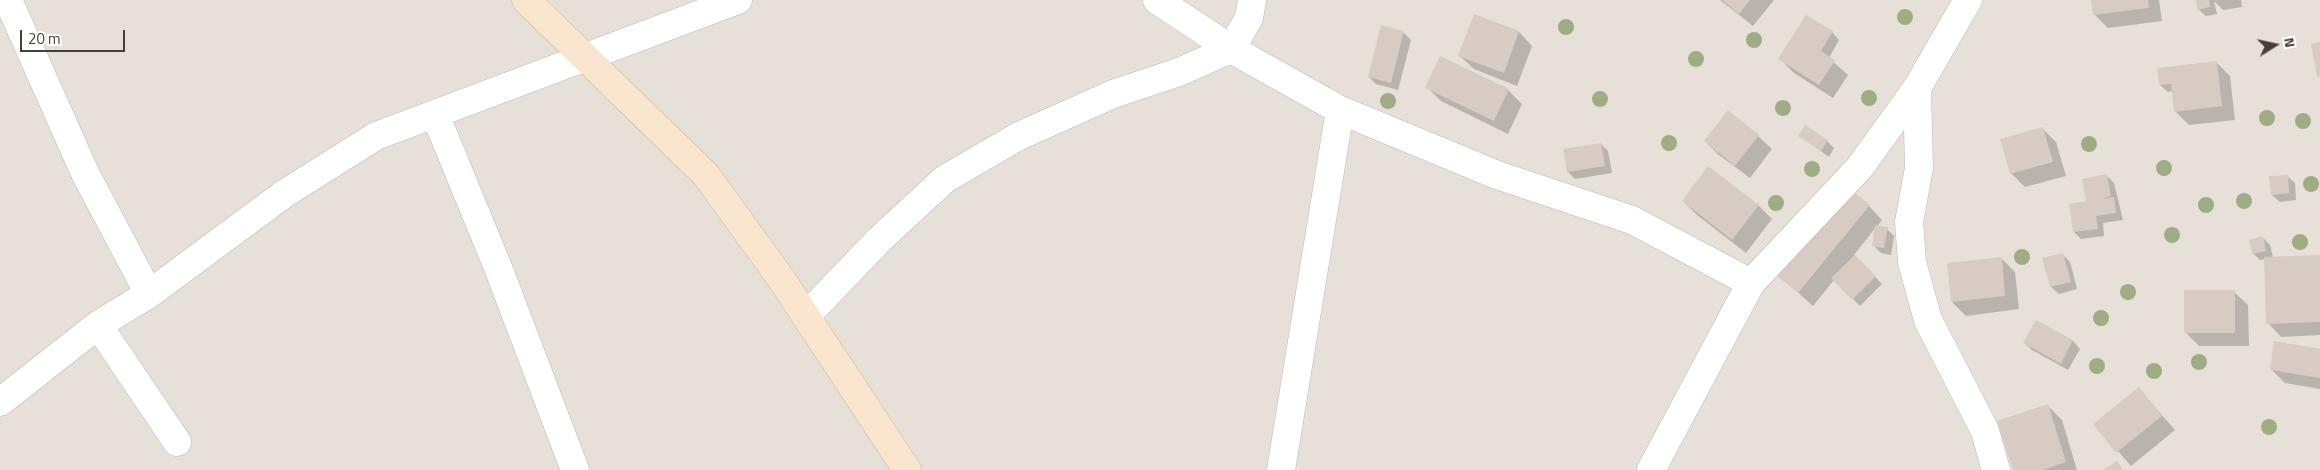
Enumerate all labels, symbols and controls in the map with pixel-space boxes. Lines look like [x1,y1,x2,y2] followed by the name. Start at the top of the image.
[22,20,128,52] scale bar
[2250,20,2300,70] north arrow
[28,27,61,50] text: 20 m
[2279,36,2301,49] text: N

